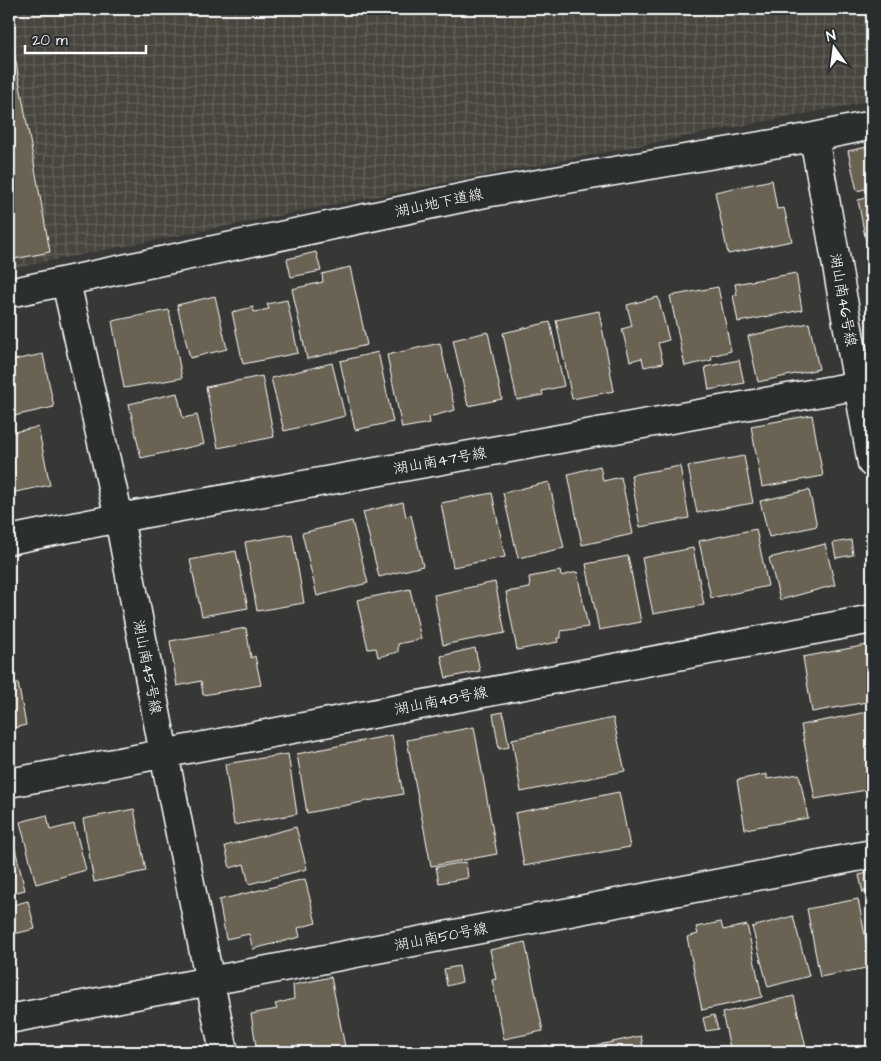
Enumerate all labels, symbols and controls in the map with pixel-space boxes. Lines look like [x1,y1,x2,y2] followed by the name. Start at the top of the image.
[25,22,146,54] scale bar
[808,22,858,72] north arrow
[824,26,838,47] text: N
[32,30,68,51] text: 20 m
[393,183,485,223] street label: 湖山地下道線
[824,252,862,348] street label: 湖山南46号線
[392,442,488,480] street label: 湖山南47号線
[128,618,166,716] street label: 湖山南45号線
[392,682,490,720] street label: 湖山南48号線
[392,918,490,956] street label: 湖山南50号線

